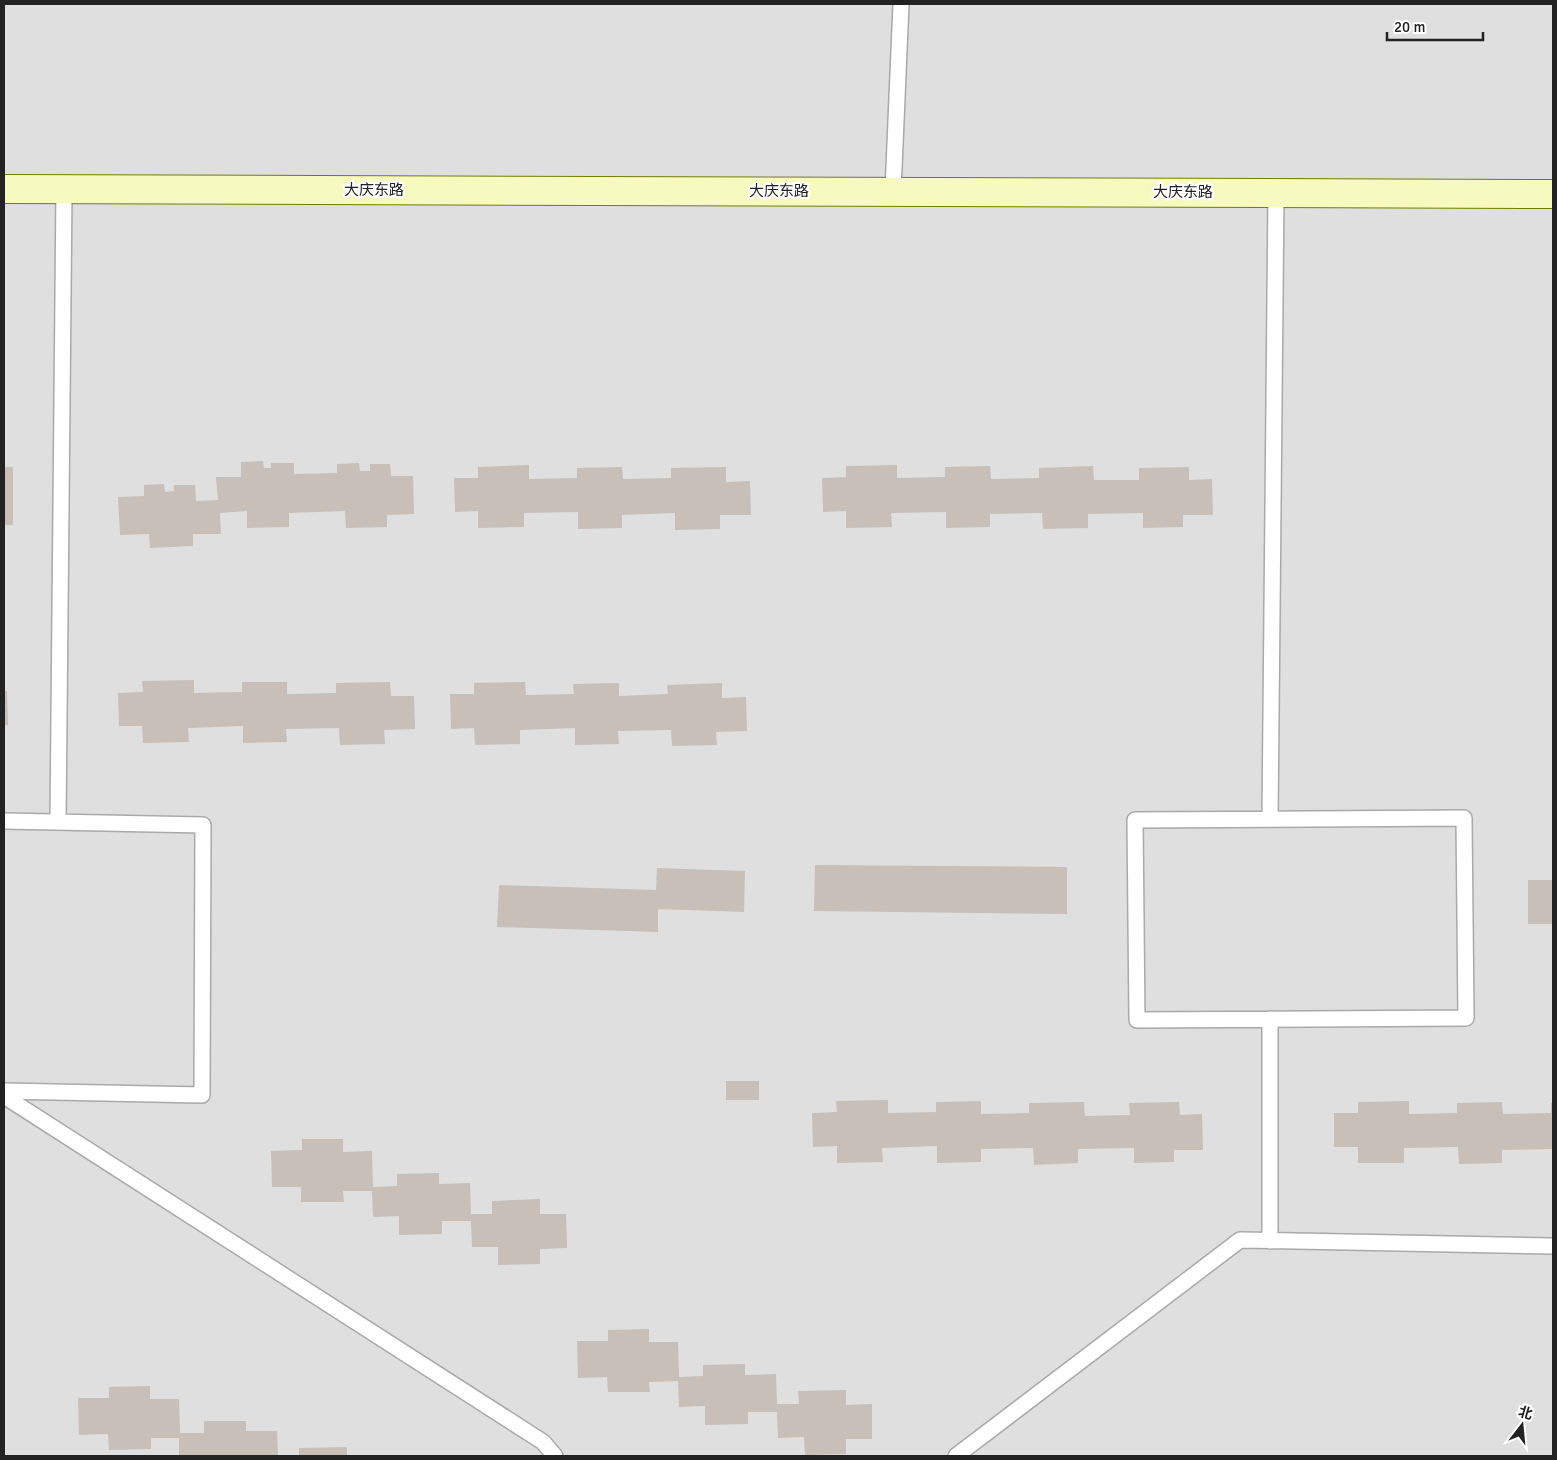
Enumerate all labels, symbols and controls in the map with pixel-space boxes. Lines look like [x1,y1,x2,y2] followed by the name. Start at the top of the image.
[1387,10,1483,42] scale bar
[1394,18,1425,36] text: 20 m
[344,181,404,199] street label: 大庆东路
[749,182,809,200] street label: 大庆东路
[1153,183,1213,201] street label: 大庆东路
[1497,1400,1547,1450] north arrow
[1516,1403,1535,1423] text: 北

